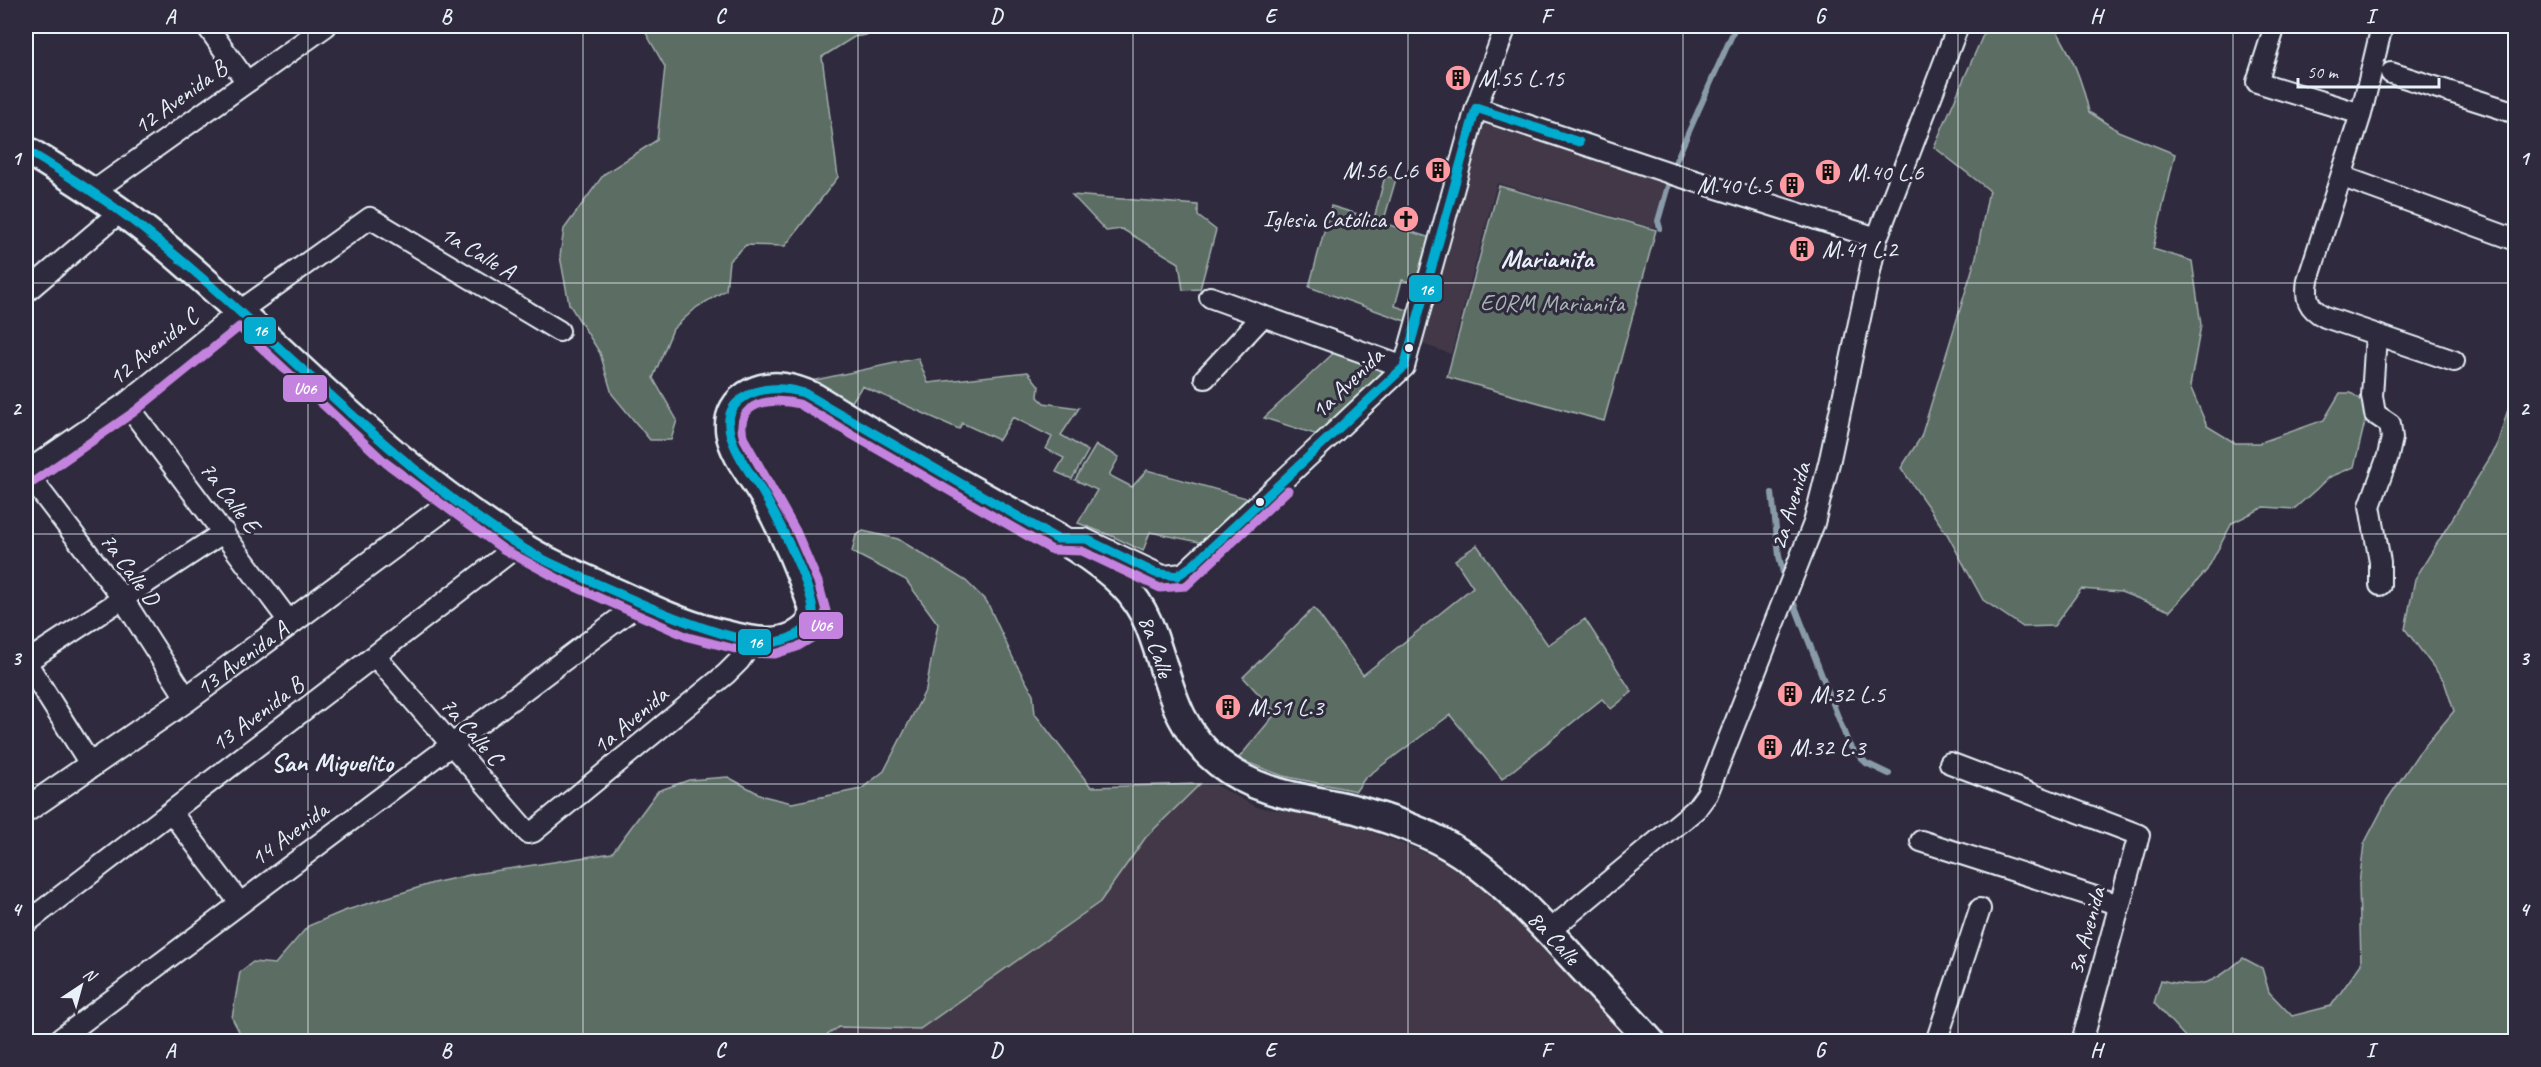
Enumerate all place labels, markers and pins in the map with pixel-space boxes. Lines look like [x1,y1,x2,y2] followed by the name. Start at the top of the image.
[1443,63,1473,93] building icon: M.55 L.15
[1478,63,1565,93] place label: M.55 L.15
[1343,155,1419,185] place label: M.56 L.6
[1423,155,1453,185] building icon: M.56 L.6
[1813,157,1843,187] building icon: M.40 L.6
[1848,157,1924,187] place label: M.40 L.6
[1697,170,1773,200] place label: M.40 L.5
[1777,170,1807,200] building icon: M.40 L.5
[1263,204,1387,234] place label: Iglesia Católica
[1391,204,1421,234] church icon: Iglesia Católica
[1787,234,1817,264] building icon: M.41 L.2
[1822,234,1899,264] place label: M.41 L.2
[1403,342,1415,354] unlabelled marker
[1254,496,1266,508] unlabelled marker
[1775,679,1805,709] building icon: M.32 L.5
[1810,679,1886,709] place label: M.32 L.5
[1213,692,1243,722] building icon: M.51 L.3
[1248,692,1325,722] place label: M.51 L.3
[1755,732,1785,762] building icon: M.32 L.3
[1790,732,1867,762] place label: M.32 L.3

